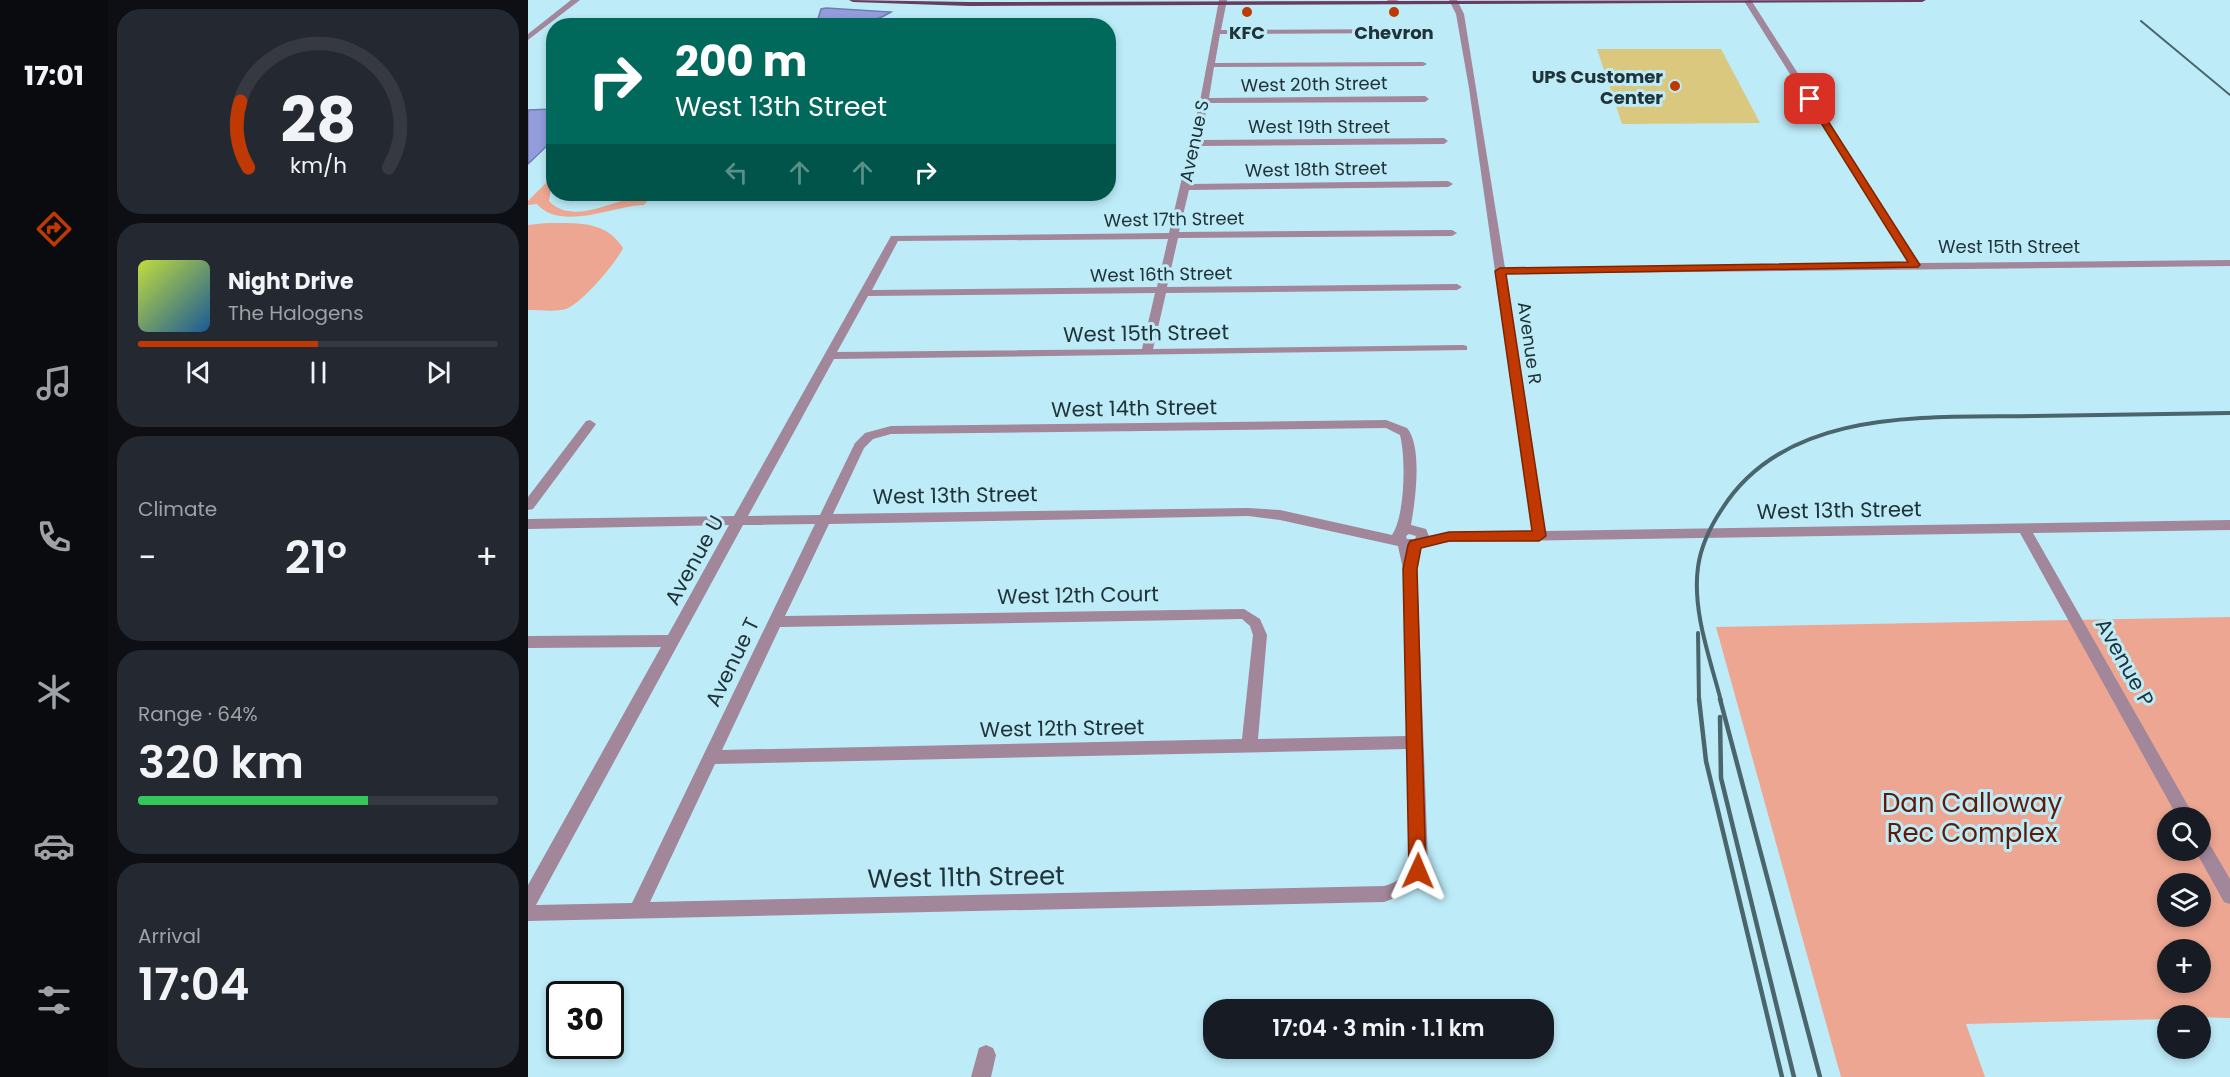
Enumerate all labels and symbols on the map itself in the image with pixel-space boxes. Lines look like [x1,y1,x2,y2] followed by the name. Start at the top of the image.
[1240,5,1254,19] marker: KFC
[1387,5,1401,19] marker: Chevron
[1229,20,1265,45] place label: KFC
[1354,20,1434,45] place label: Chevron
[1532,64,1663,110] place label: UPS Customer Center
[1240,70,1388,98] street label: West 20th Street
[1784,73,1835,124] pin
[1668,79,1682,93] marker: UPS Customer Center
[1173,98,1215,184] street label: Avenue S
[1248,114,1390,139] street label: West 19th Street
[1245,155,1387,183] street label: West 18th Street
[1103,205,1245,233] street label: West 17th Street
[1938,234,2080,259] street label: West 15th Street
[1090,260,1232,288] street label: West 16th Street
[1512,300,1548,386] street label: Avenue R
[1063,317,1229,349] street label: West 15th Street
[1051,392,1217,424] street label: West 14th Street
[872,479,1038,511] street label: West 13th Street
[1756,494,1922,526] street label: West 13th Street
[657,510,731,610] street label: Avenue U
[997,579,1159,611] street label: West 12th Court
[698,613,766,711] street label: Avenue T
[2089,613,2161,711] street label: Avenue P
[979,712,1145,744] street label: West 12th Street
[1882,785,2062,851] park label: Dan Calloway Rec Complex
[1386,839,1450,903] position arrow
[867,857,1065,897] street label: West 11th Street
[546,981,624,1059] speed limit sign: 30

